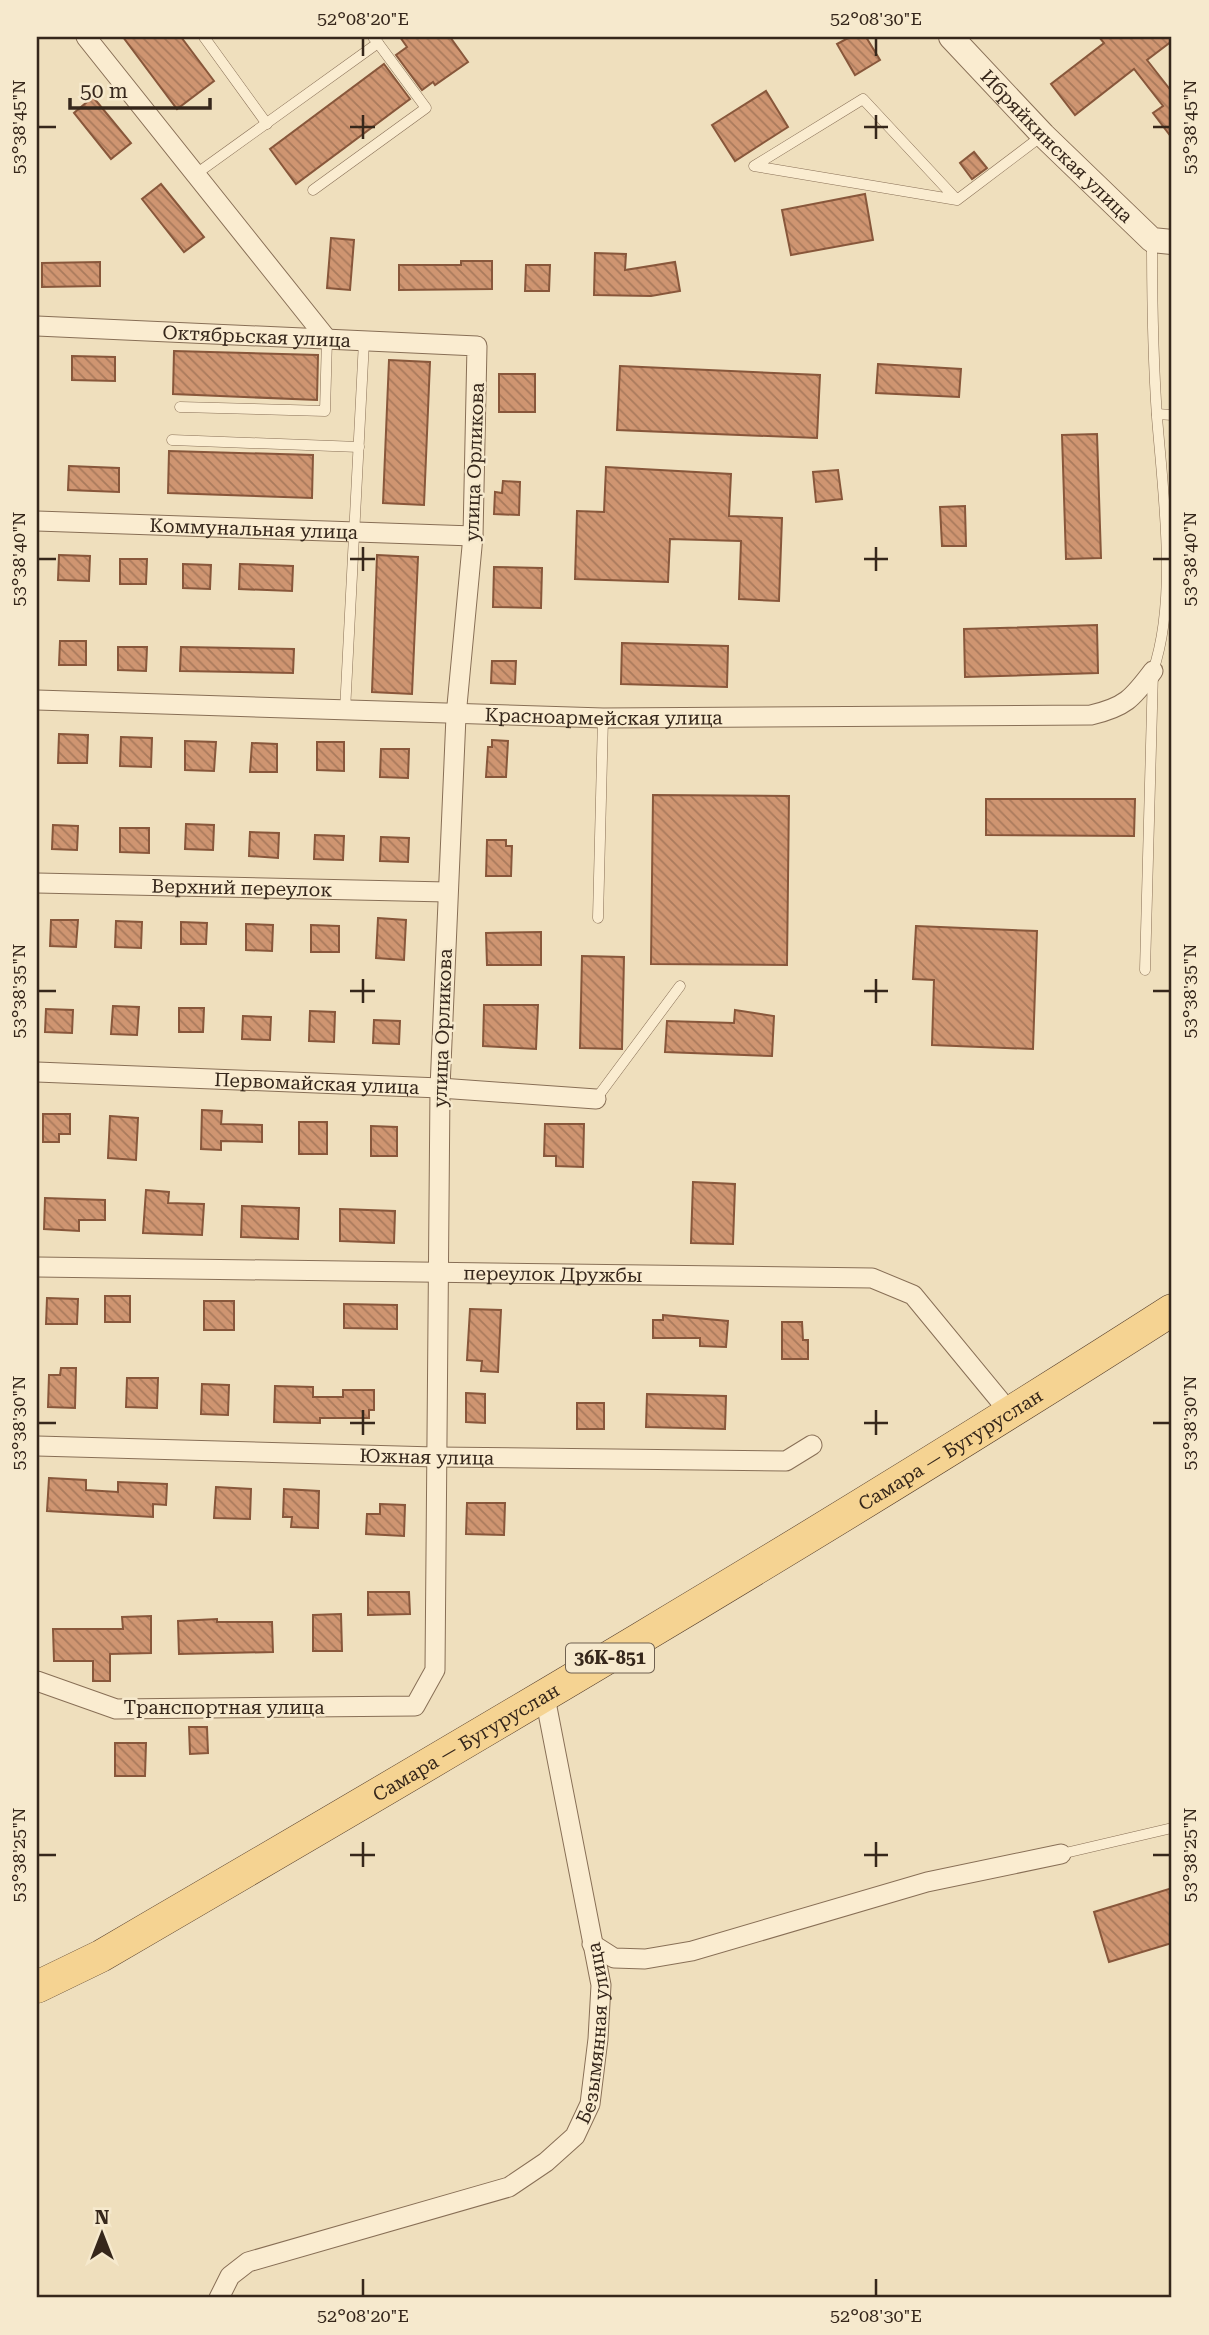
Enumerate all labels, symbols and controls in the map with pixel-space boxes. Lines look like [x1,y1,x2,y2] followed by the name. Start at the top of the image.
[317,8,409,29] text: 52°08'20"E
[830,8,922,29] text: 52°08'30"E
[976,65,1138,228] street label: Ибряйкинская улица
[70,66,210,110] scale bar
[80,79,128,103] text: 50 m
[8,80,29,174] text: 53°38'45"N
[1179,80,1200,174] text: 53°38'45"N
[162,321,352,352] street label: Октябрьская улица
[460,381,489,542] street label: улица Орликова
[8,512,29,606] text: 53°38'40"N
[1179,512,1200,606] text: 53°38'40"N
[149,514,359,544] street label: Коммунальная улица
[484,703,723,730] street label: Красноармейская улица
[151,875,333,901] street label: Верхний переулок
[8,944,29,1038] text: 53°38'35"N
[1179,944,1200,1038] text: 53°38'35"N
[428,947,457,1108] street label: улица Орликова
[214,1068,420,1099] street label: Первомайская улица
[463,1262,643,1287] street label: переулок Дружбы
[8,1376,29,1470] text: 53°38'30"N
[1179,1376,1200,1470] text: 53°38'30"N
[854,1384,1047,1516] street label: Самара — Бугуруслан
[359,1444,495,1470] street label: Южная улица
[566,1644,654,1672] road number: 36К-851
[369,1678,563,1806] street label: Самара — Бугуруслан
[123,1696,325,1719] street label: Транспортная улица
[8,1808,29,1902] text: 53°38'25"N
[1179,1808,1200,1902] text: 53°38'25"N
[571,1940,614,2128] street label: Безымянная улица
[66,2198,136,2268] north arrow
[95,2206,110,2229] text: N
[317,2305,409,2326] text: 52°08'20"E
[830,2305,922,2326] text: 52°08'30"E

